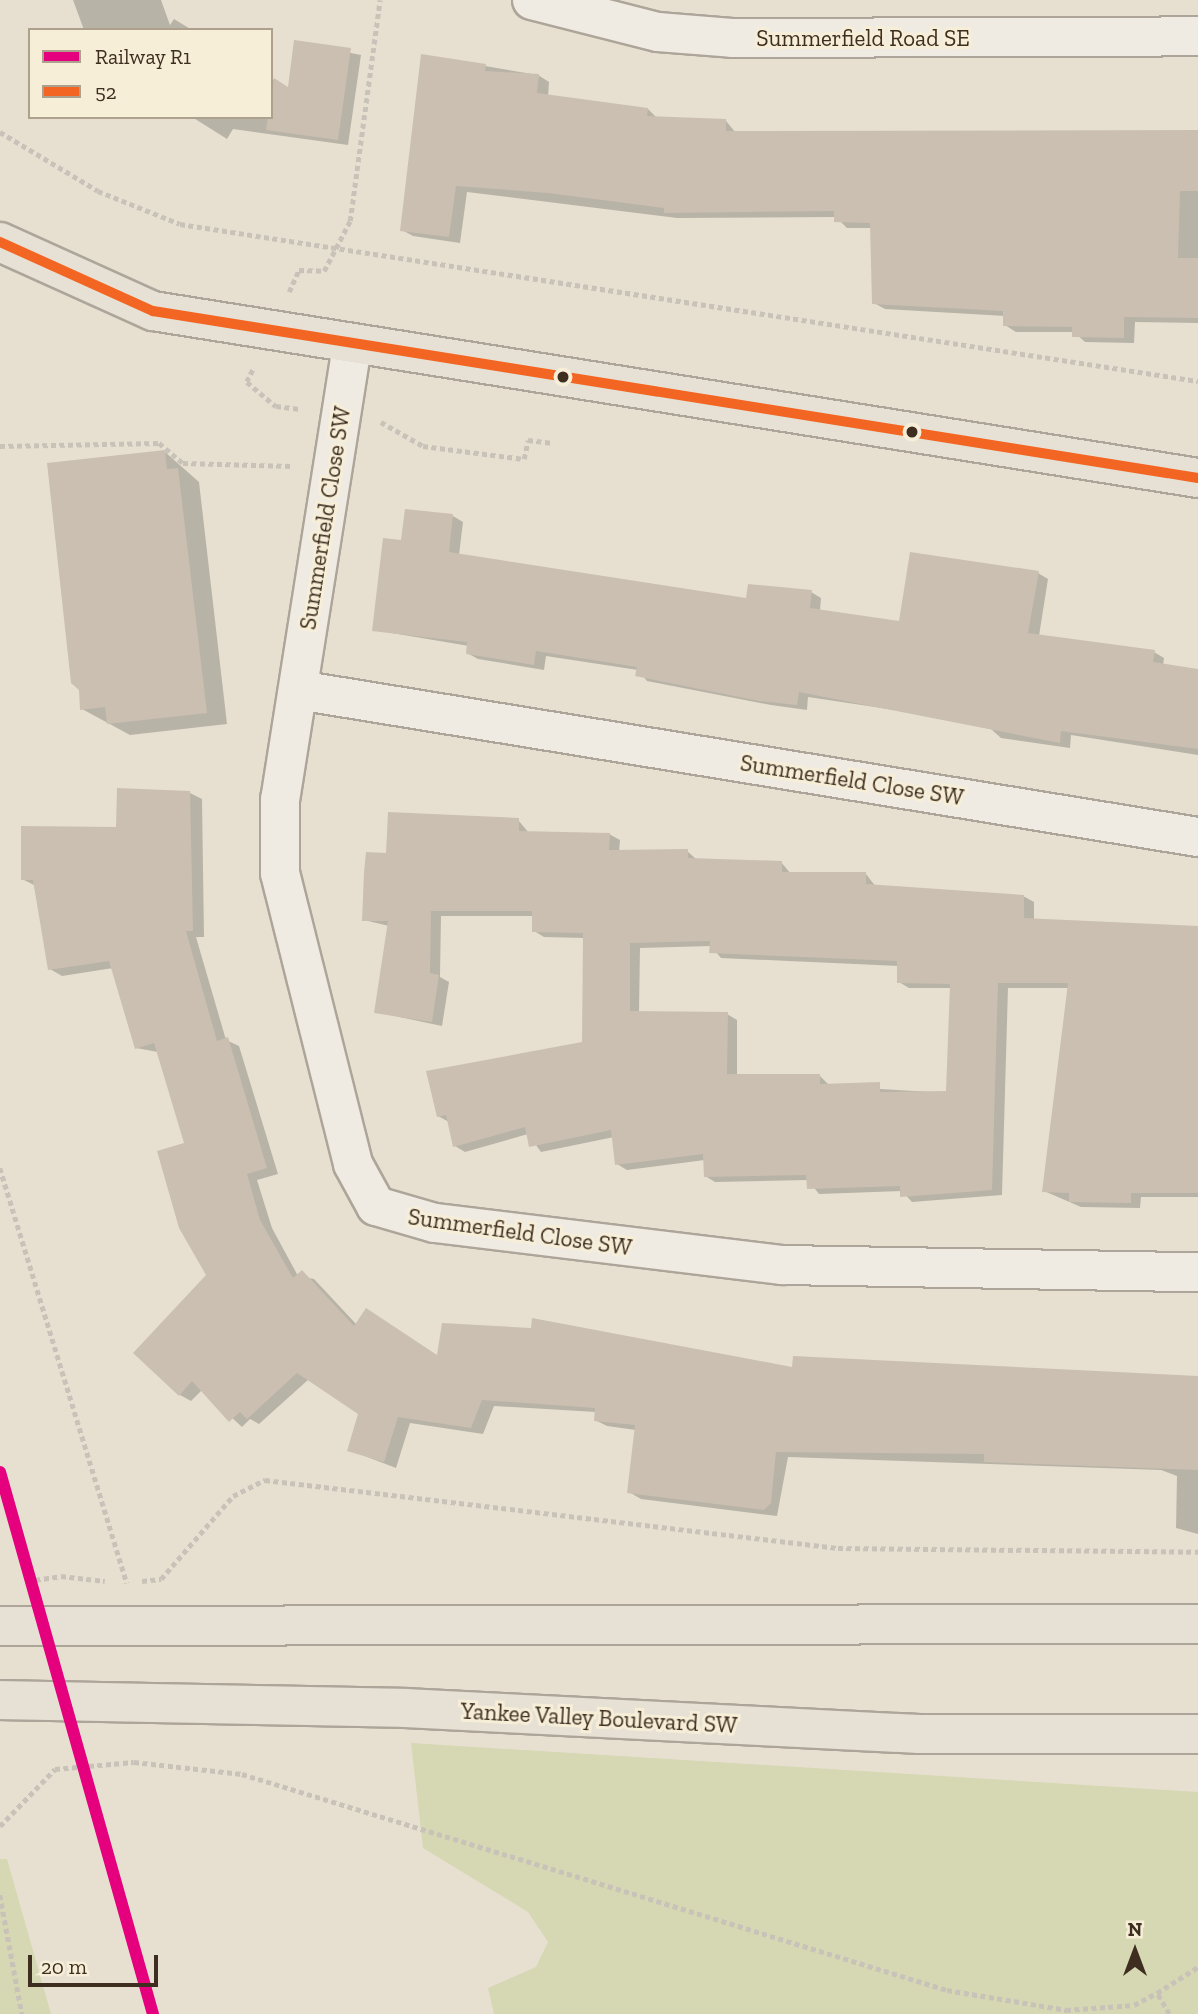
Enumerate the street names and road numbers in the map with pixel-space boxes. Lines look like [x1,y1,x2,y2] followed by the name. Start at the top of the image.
[756,24,970,52] street label: Summerfield Road SE
[294,404,356,632] street label: Summerfield Close SW
[738,749,966,811] street label: Summerfield Close SW
[406,1203,634,1261] street label: Summerfield Close SW
[459,1697,739,1739] street label: Yankee Valley Boulevard SW

